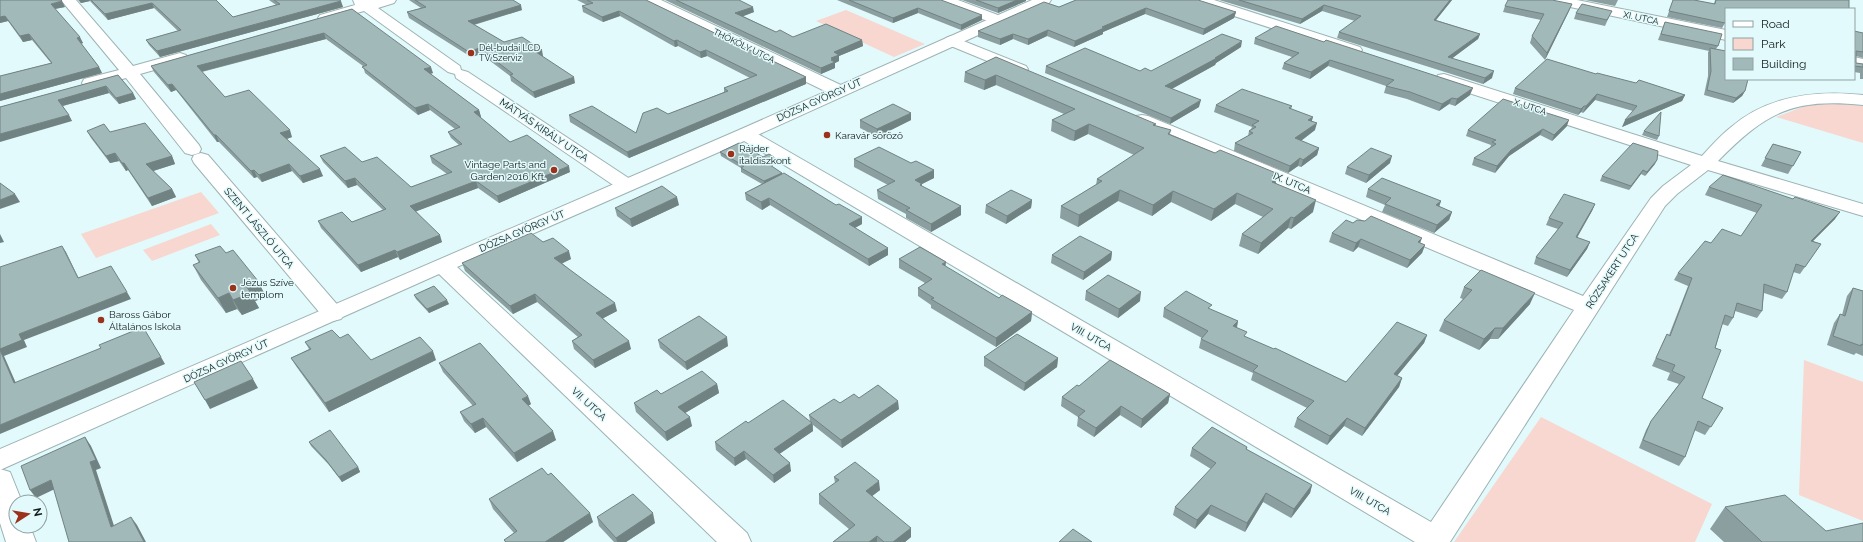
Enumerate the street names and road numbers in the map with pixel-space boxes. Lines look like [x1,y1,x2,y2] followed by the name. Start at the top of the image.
[1622,9,1660,27] street label: XI. UTCA
[712,26,777,65] street label: THÖKÖLY UTCA
[775,76,863,124] street label: DÓZSA GYÖRGY ÚT
[498,96,591,164] street label: MÁTYÁS KIRÁLY UTCA
[1512,97,1548,117] street label: X. UTCA
[1271,170,1313,196] street label: IX. UTCA
[222,185,296,271] street label: SZENT LÁSZLÓ UTCA
[478,208,566,254] street label: DÓZSA GYÖRGY ÚT
[1584,231,1640,311] street label: RÓZSAKERT UTCA
[1069,321,1114,353] street label: VIII. UTCA
[182,337,270,385] street label: DÓZSA GYÖRGY ÚT
[569,385,609,423] street label: VII. UTCA
[1348,485,1393,517] street label: VIII. UTCA

